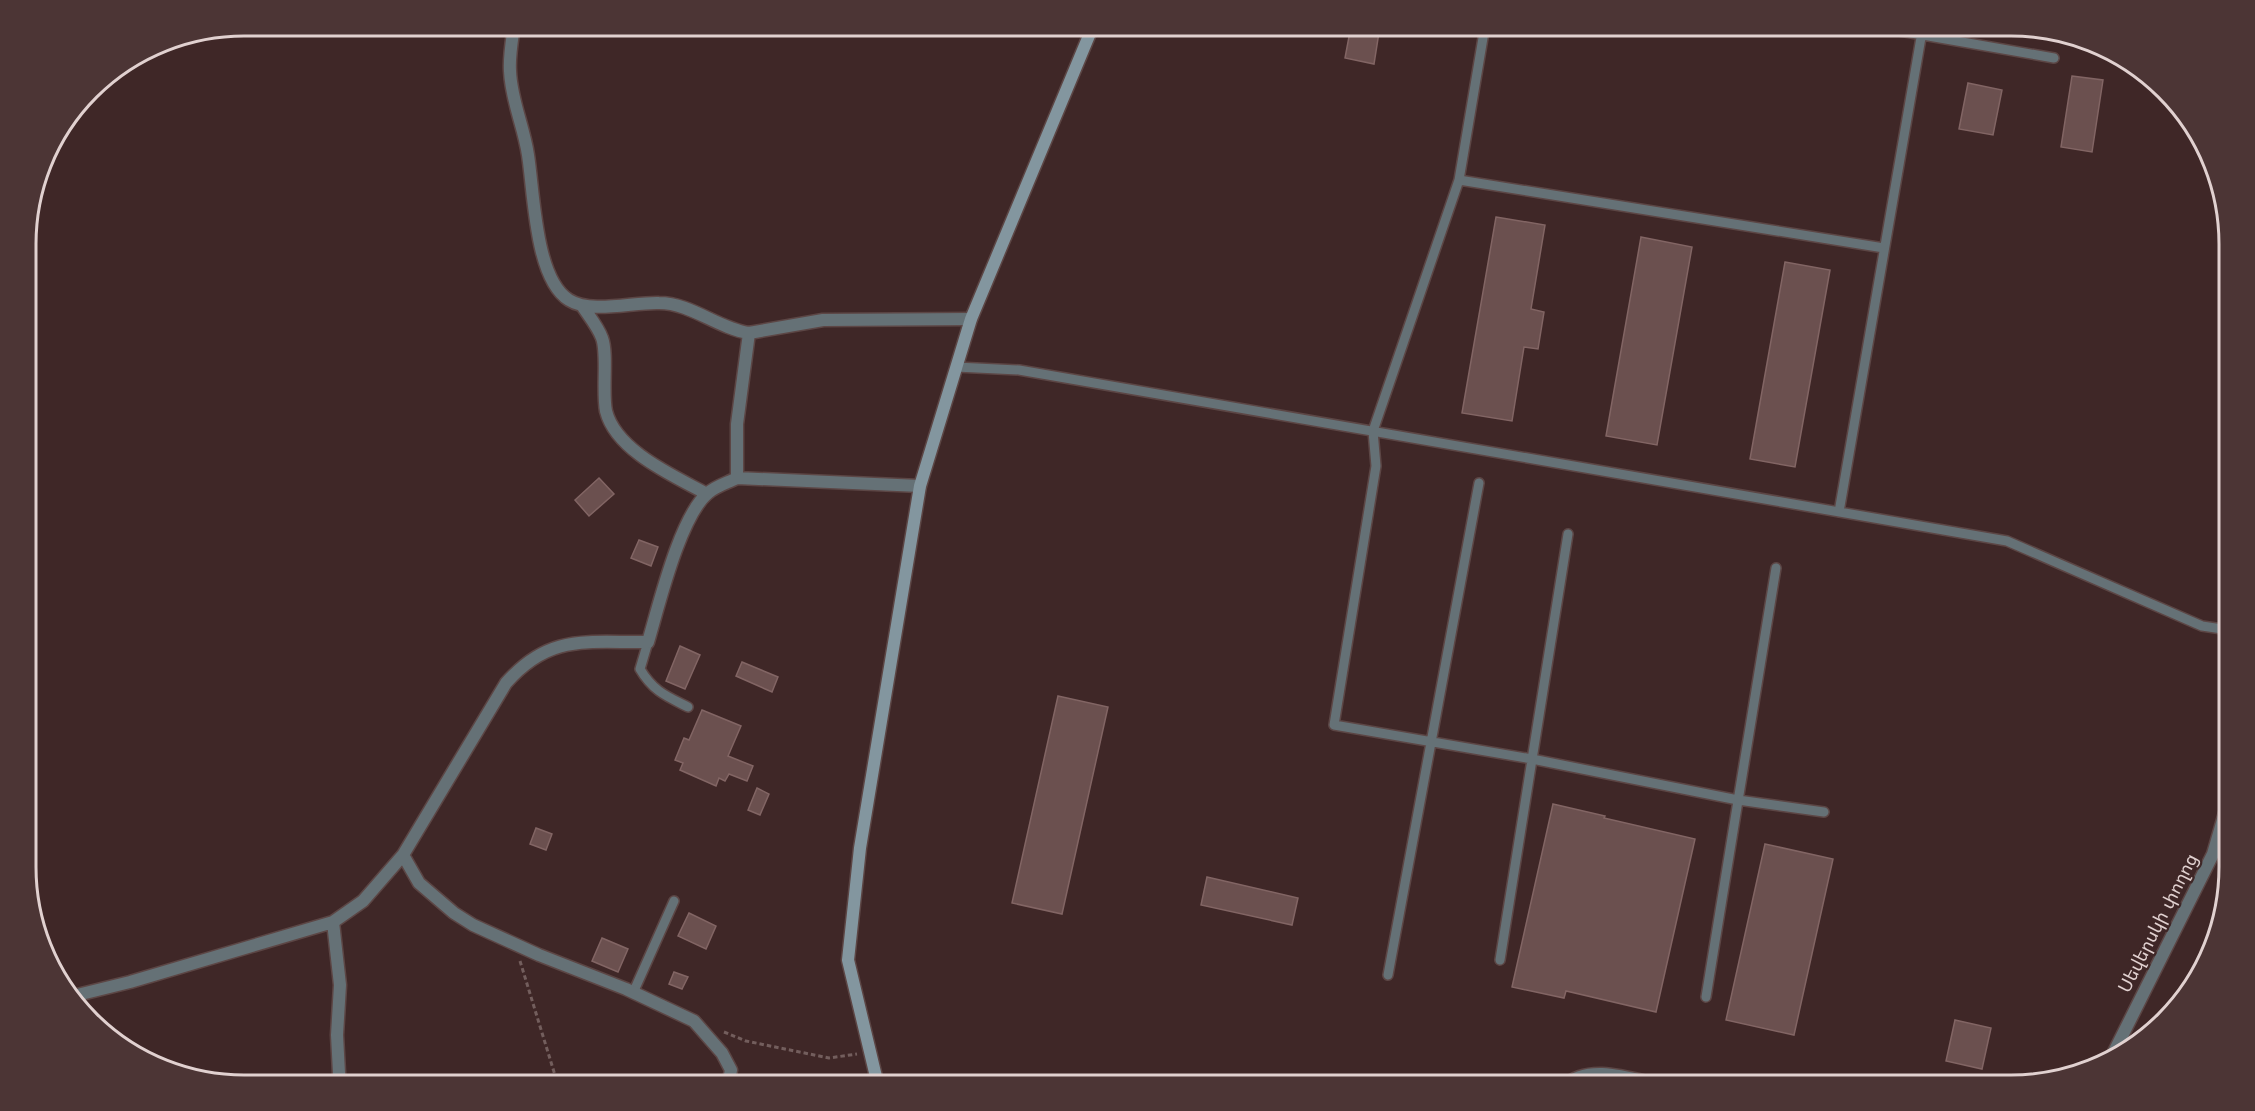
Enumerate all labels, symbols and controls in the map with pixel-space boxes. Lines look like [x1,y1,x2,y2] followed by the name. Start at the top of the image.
[2112,849,2204,997] street label: Սեվերսկի փողոց

